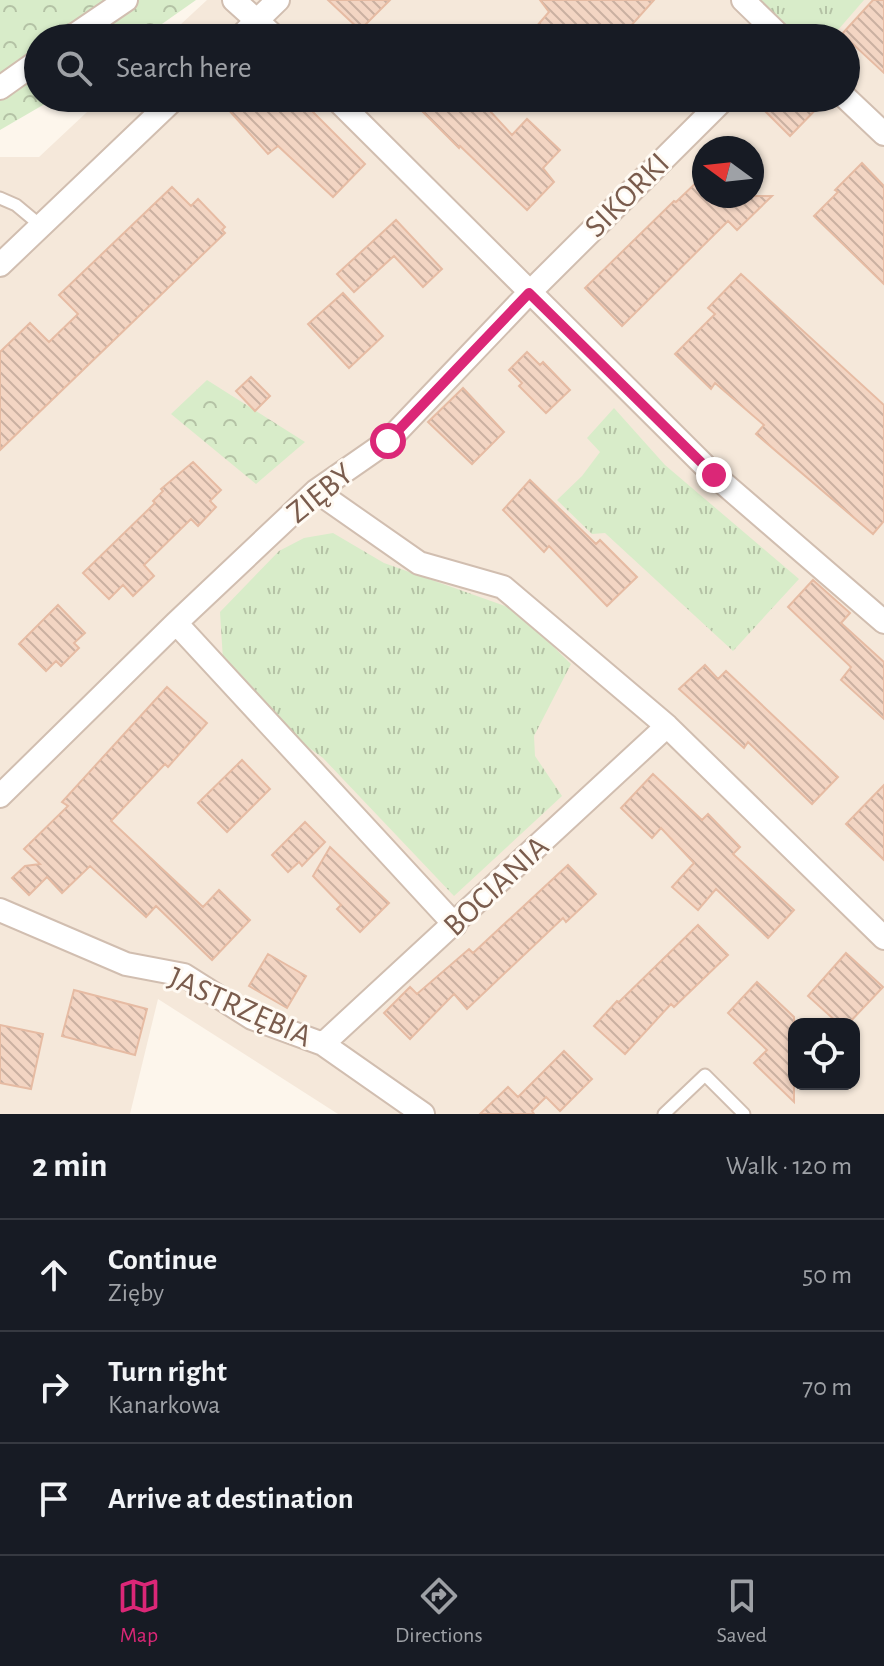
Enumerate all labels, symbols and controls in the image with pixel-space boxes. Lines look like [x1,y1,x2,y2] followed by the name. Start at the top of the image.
[24,24,860,112] search box
[52,46,96,90] icon: search
[116,53,252,83] text: Search here
[692,136,764,208] north arrow
[579,147,675,243] street label: SIKORKI
[370,423,406,459] route start
[281,457,360,530] street label: ZIĘBY
[696,457,732,493] route end
[437,830,555,942] street label: BOCIANIA
[163,961,316,1054] street label: JASTRZĘBIA
[788,1018,860,1090] map controls
[788,1018,860,1090] button: locate
[32,1149,107,1183] text: 2 min
[726,1153,852,1179] text: Walk · 120 m
[108,1245,217,1275] text: Continue
[32,1253,76,1297] icon: ahead
[802,1262,852,1288] text: 50 m
[108,1280,164,1306] text: Zięby
[108,1357,227,1387] text: Turn right
[32,1365,76,1409] icon: right
[802,1374,852,1400] text: 70 m
[108,1392,220,1418] text: Kanarkowa
[32,1477,76,1521] icon: arrive
[108,1484,354,1514] text: Arrive at destination
[117,1574,161,1648] tab: Map
[395,1574,483,1648] tab: Directions
[717,1574,767,1648] tab: Saved

